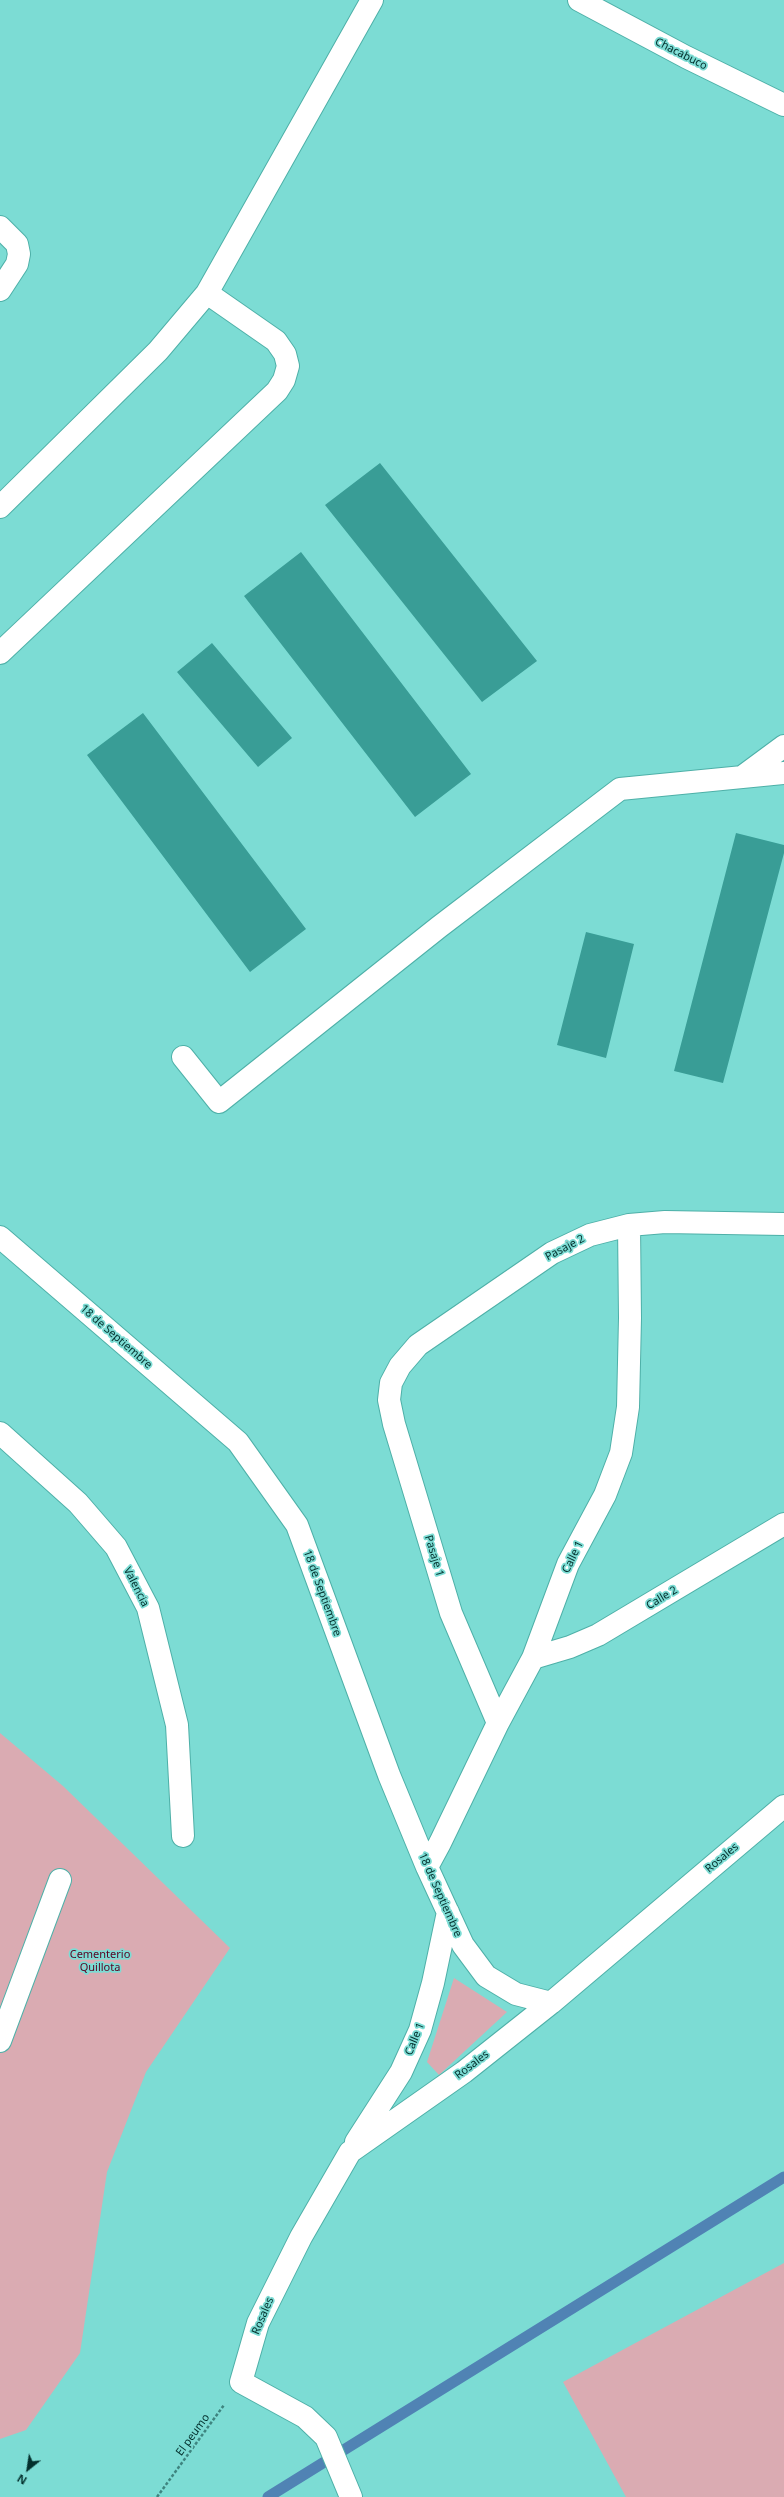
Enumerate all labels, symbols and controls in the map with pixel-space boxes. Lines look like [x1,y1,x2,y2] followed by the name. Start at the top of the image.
[653,35,709,73] street label: Chacabuco
[543,1232,587,1264] street label: Pasaje 2
[77,1302,155,1372] street label: 18 de Septiembre
[421,1534,447,1578] street label: Pasaje 1
[560,1539,586,1575] street label: Calle 1
[300,1548,344,1638] street label: 18 de Septiembre
[120,1565,152,1609] street label: Valencia
[644,1584,680,1612] street label: Calle 2
[703,1840,741,1876] street label: Rosales
[415,1851,465,1939] street label: 18 de Septiembre
[70,1948,130,1974] park label: Cementerio Quillota
[402,2021,428,2057] street label: Calle 1
[452,2048,492,2082] street label: Rosales
[249,2295,277,2337] street label: Rosales
[173,2411,213,2459] street label: El peumo
[8,2449,48,2489] north arrow
[14,2471,29,2489] text: N

